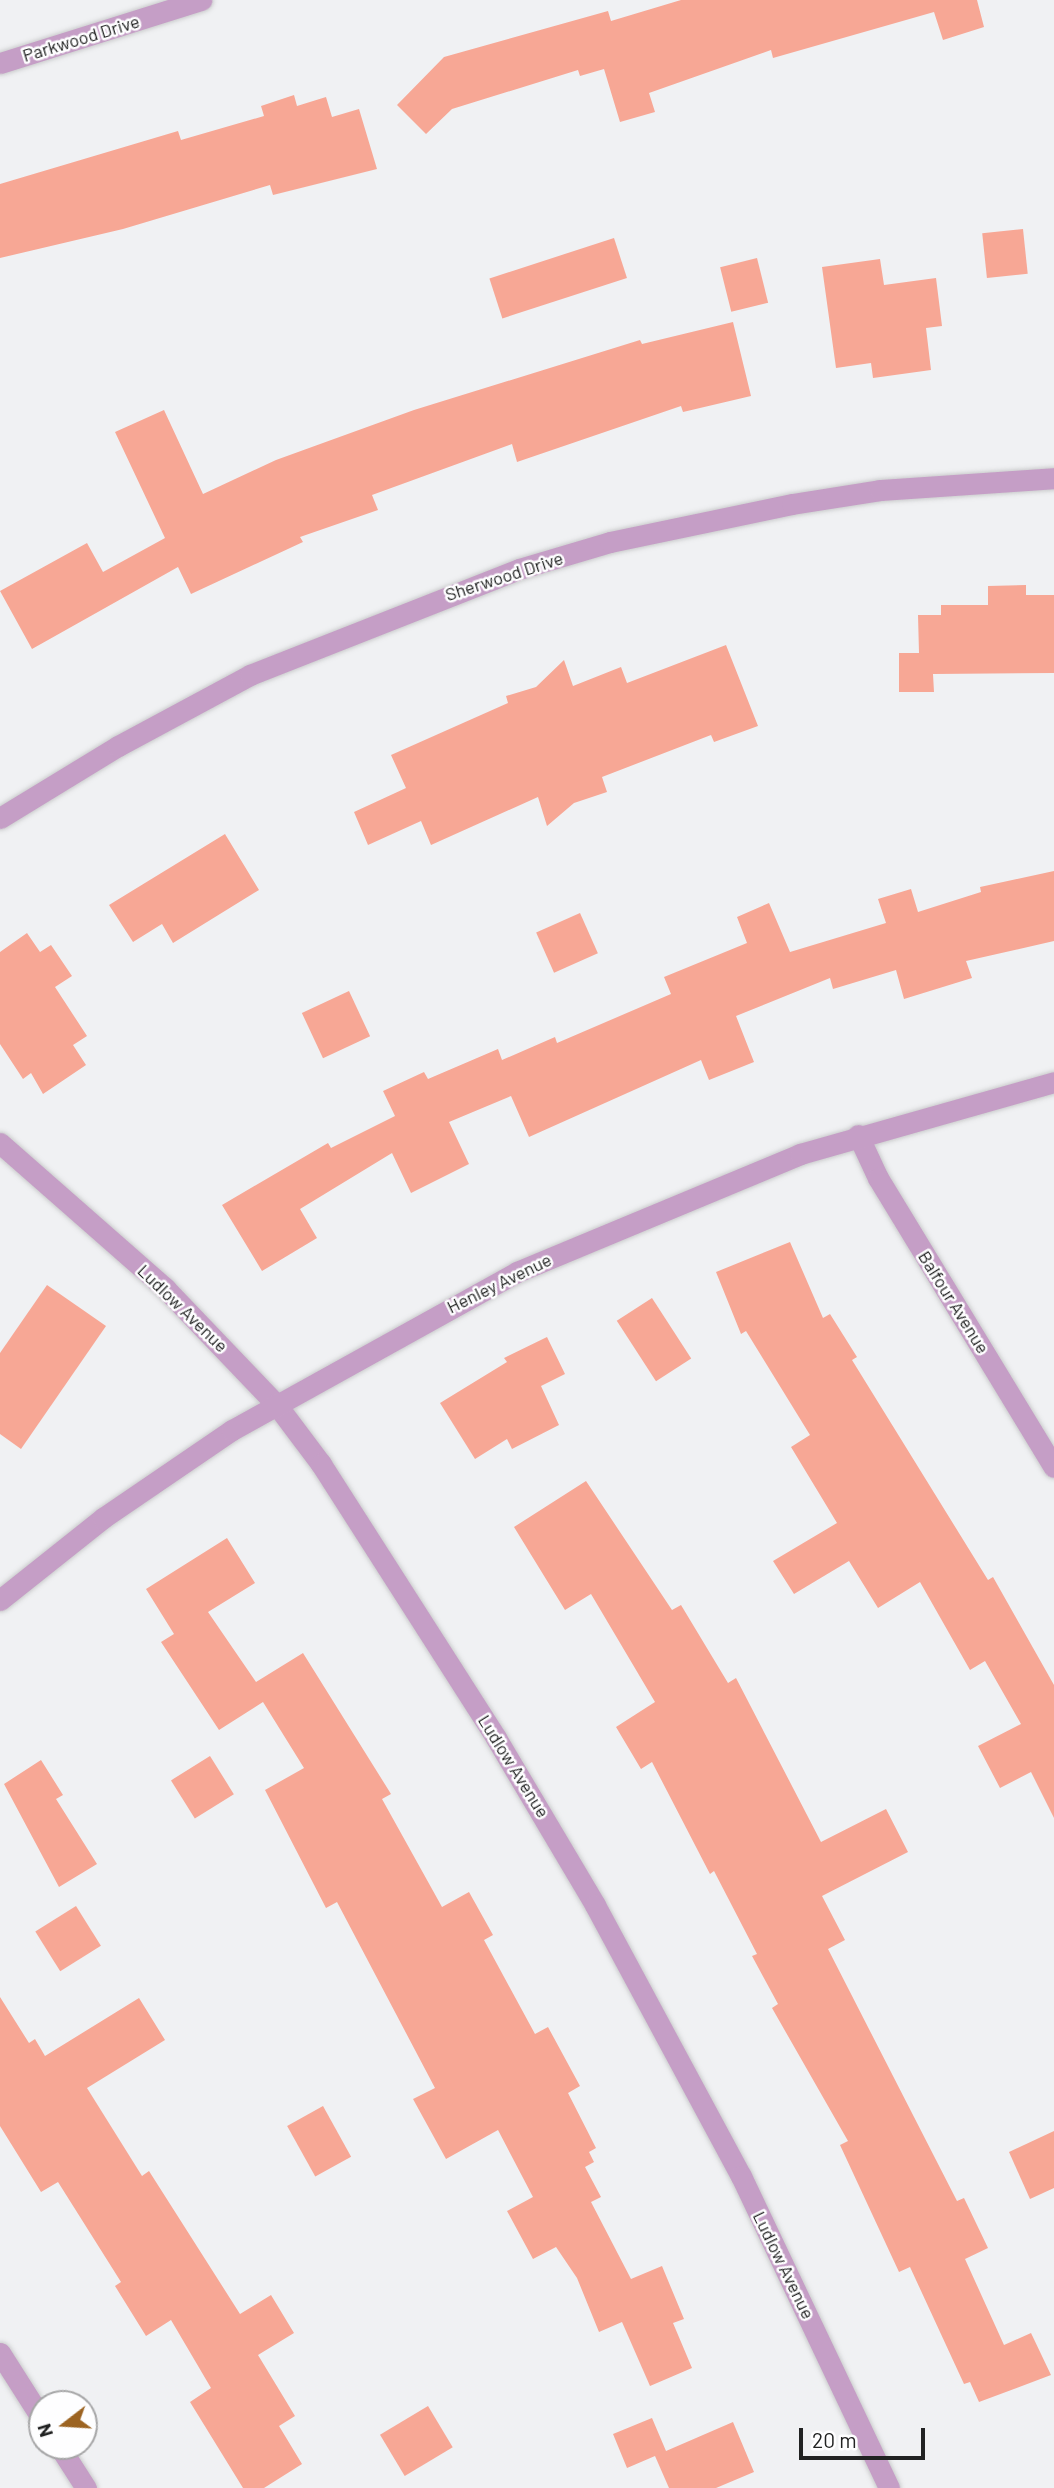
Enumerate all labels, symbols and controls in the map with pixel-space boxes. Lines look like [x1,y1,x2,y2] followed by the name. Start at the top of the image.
[20,10,142,66] street label: Parkwood Drive
[442,547,566,605] street label: Sherwood Drive
[914,1247,994,1357] street label: Balfour Avenue
[443,1248,555,1318] street label: Henley Avenue
[133,1260,233,1356] street label: Ludlow Avenue
[474,1711,554,1821] street label: Ludlow Avenue
[749,2208,819,2322] street label: Ludlow Avenue
[28,2390,98,2460] north arrow
[802,2414,928,2458] scale bar
[32,2421,57,2440] text: N
[812,2427,857,2452] text: 20 m

